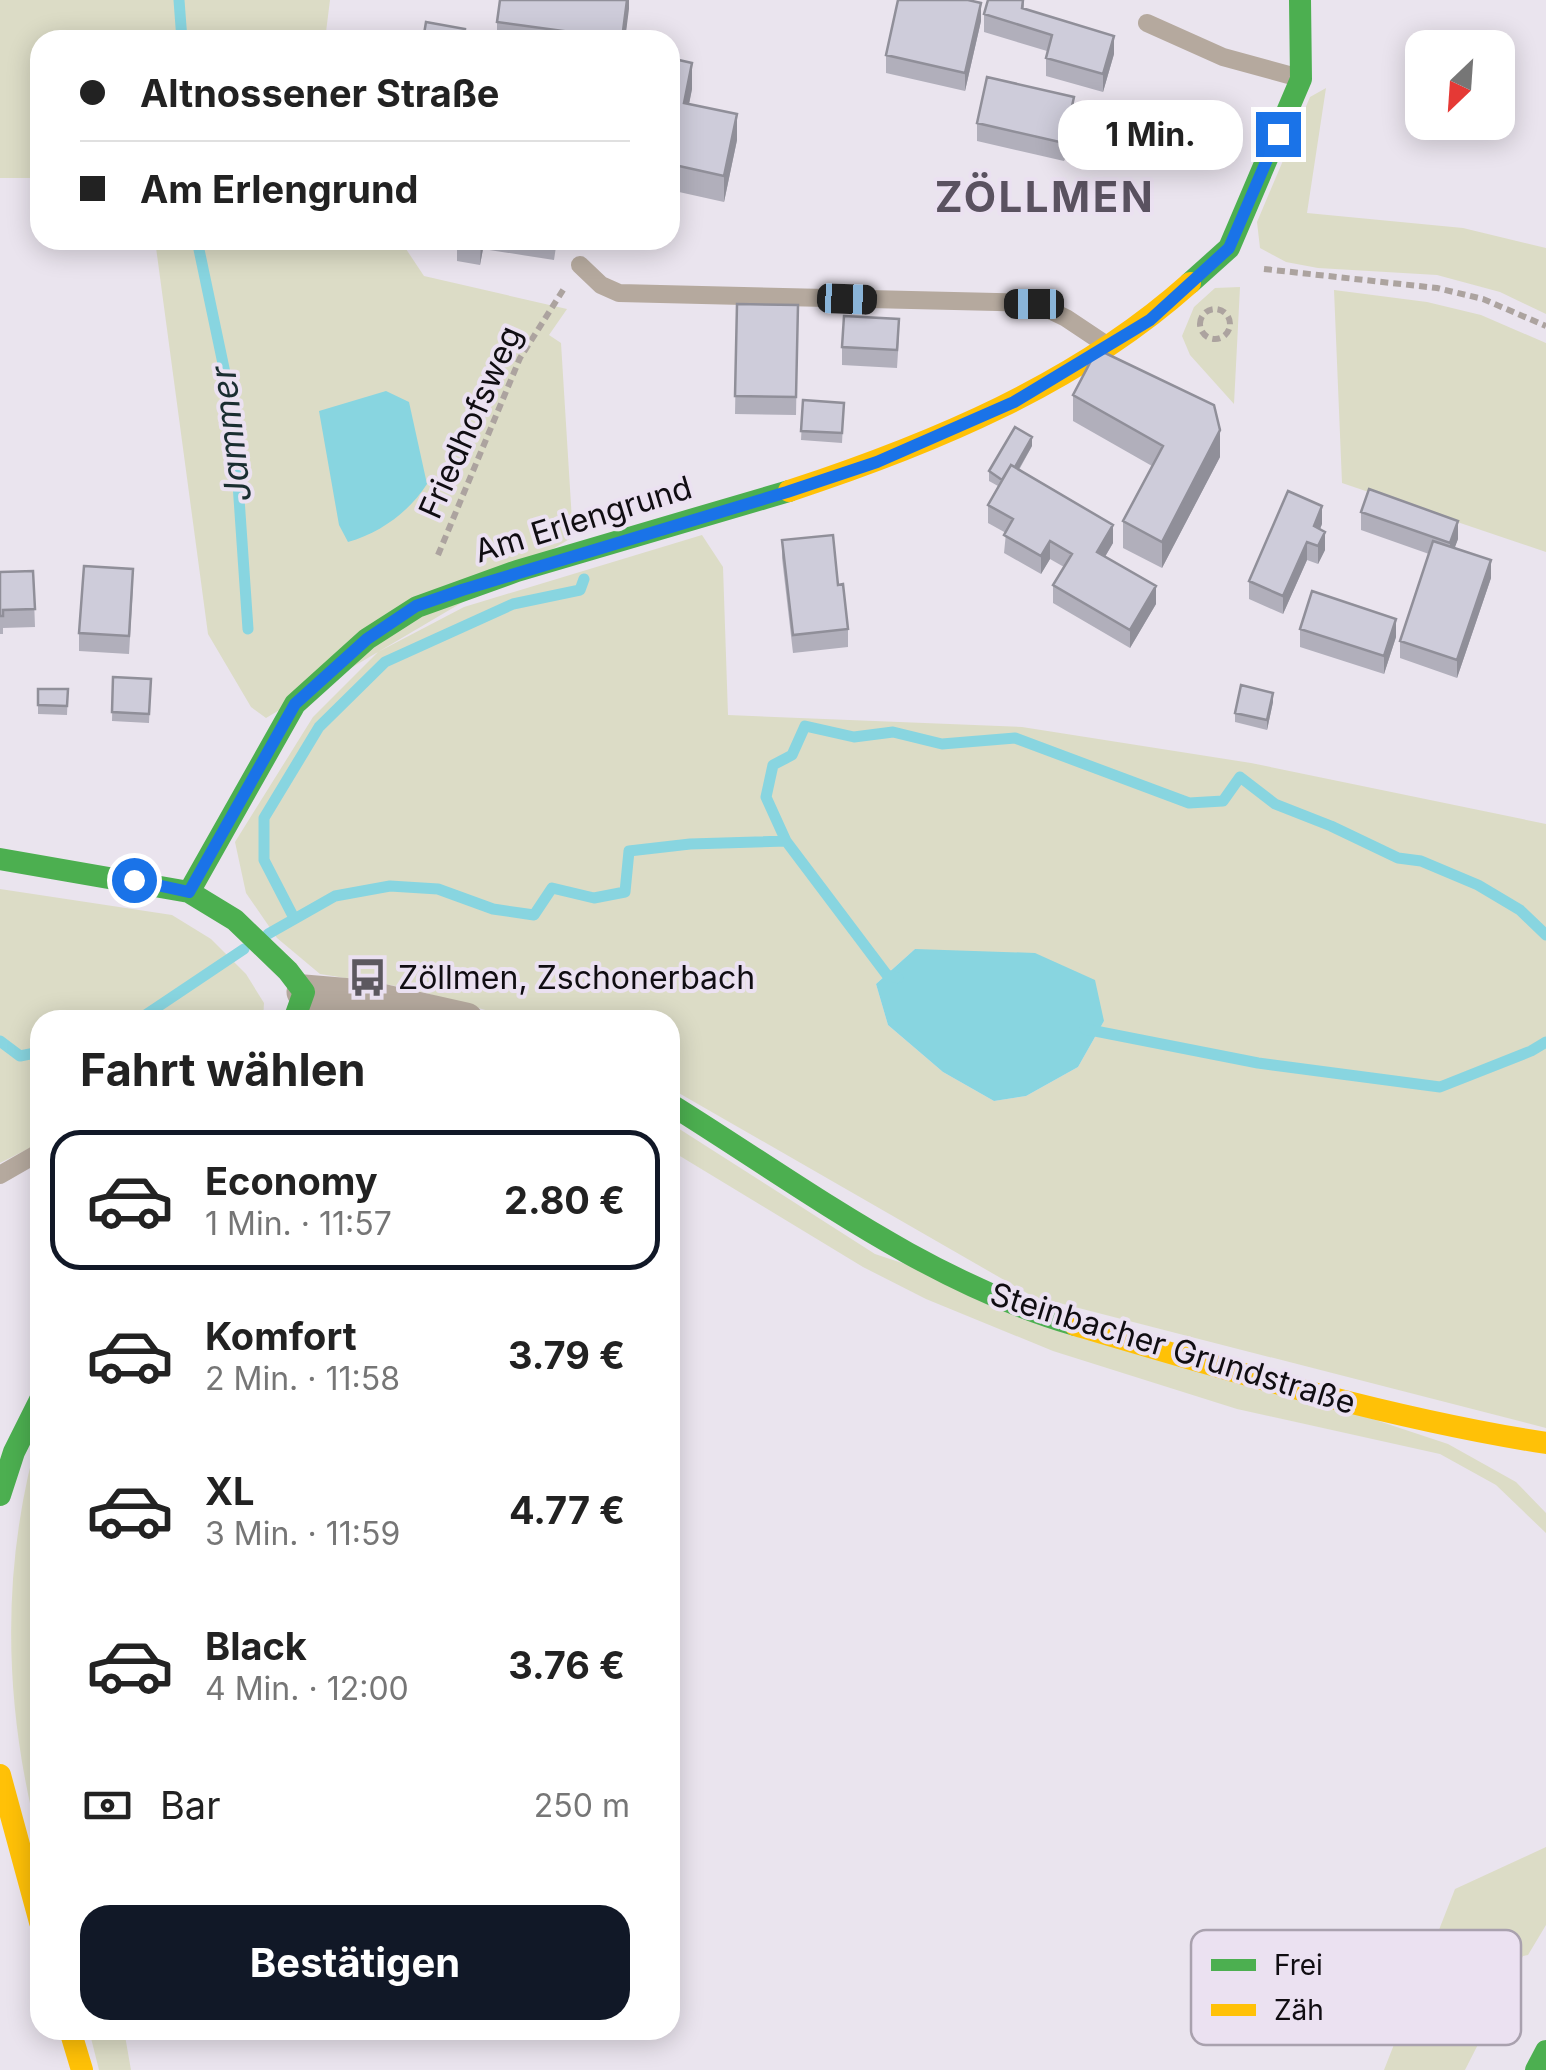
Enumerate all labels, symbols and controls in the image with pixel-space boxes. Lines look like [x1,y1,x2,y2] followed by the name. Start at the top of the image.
[1405,30,1515,140] north arrow
[1405,30,1515,140] map controls
[140,70,500,116] text: Altnossener Straße
[1058,99,1243,169] callout: 1 Min.
[1256,112,1301,157] route end
[1105,115,1196,154] text: 1 Min.
[140,166,419,212] text: Am Erlengrund
[935,171,1155,222] district label: ZÖLLMEN
[816,283,878,315] car
[1004,289,1064,319] car
[410,320,530,524] street label: Friedhofsweg
[201,363,259,504] water label: Jammer
[470,467,696,571] street label: Am Erlengrund
[112,858,157,903] route start
[347,956,389,998] bus stop icon: Zöllmen, Zschonerbach
[398,958,755,997] place label: Zöllmen, Zschonerbach
[80,1042,365,1097] text: Fahrt wählen
[85,1155,175,1245] icon: car
[205,1158,378,1204] text: Economy
[504,1177,625,1223] text: 2.80 €
[205,1204,392,1243] text: 1 Min. · 11:57
[986,1274,1360,1422] street label: Steinbacher Grundstraße
[85,1310,175,1400] icon: car
[205,1313,357,1359] text: Komfort
[508,1332,625,1378] text: 3.79 €
[205,1359,400,1398] text: 2 Min. · 11:58
[85,1465,175,1555] icon: car
[205,1468,255,1514] text: XL
[509,1487,625,1533] text: 4.77 €
[205,1514,400,1553] text: 3 Min. · 11:59
[85,1620,175,1710] icon: car
[205,1623,307,1669] text: Black
[508,1642,625,1688] text: 3.76 €
[205,1669,409,1708] text: 4 Min. · 12:00
[80,1778,135,1833] icon: cash
[160,1782,221,1828] text: Bar
[534,1786,630,1825] text: 250 m
[80,1905,630,2020] button: Bestätigen
[1191,1930,1521,2045] legend
[1274,1948,1323,1982] text: Frei
[1274,1993,1324,2027] text: Zäh

